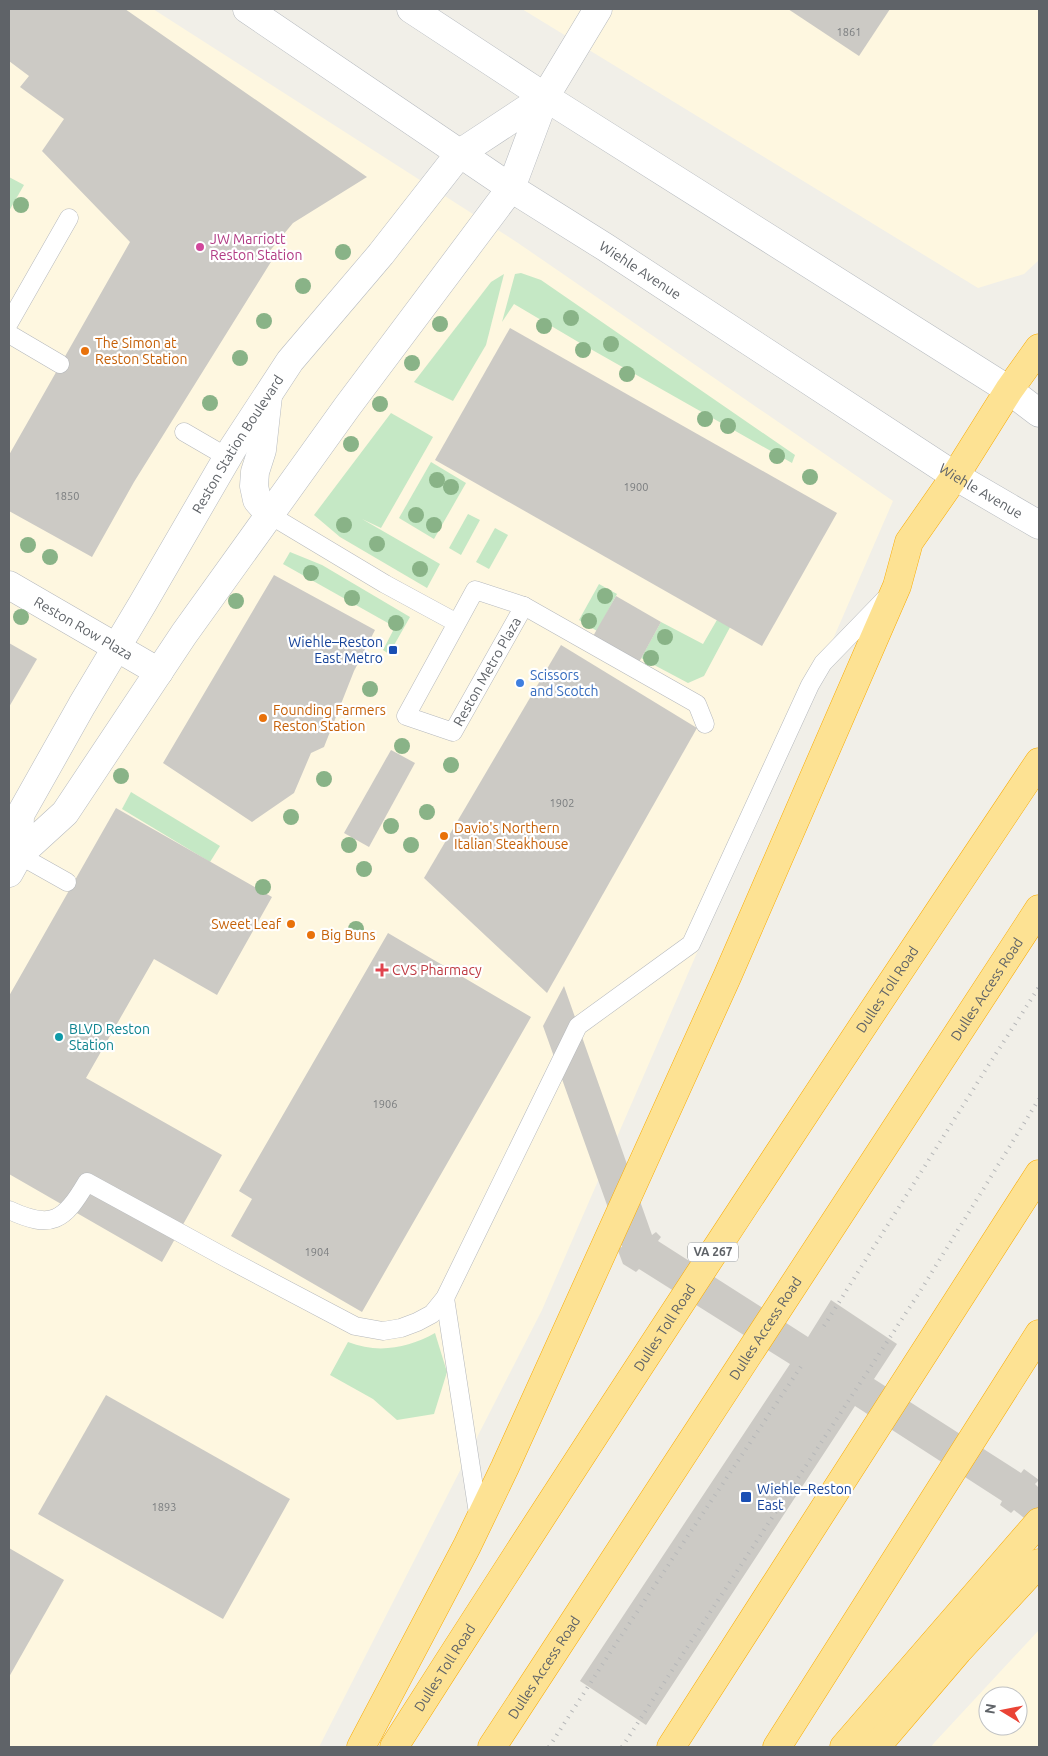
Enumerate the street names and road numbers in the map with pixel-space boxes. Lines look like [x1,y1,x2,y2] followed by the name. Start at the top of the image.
[596,238,684,303] street label: Wiehle Avenue
[189,372,287,516] street label: Reston Station Boulevard
[936,460,1025,522] street label: Wiehle Avenue
[31,593,136,663] street label: Reston Row Plaza
[450,614,524,729] street label: Reston Metro Plaza
[947,935,1026,1044] street label: Dulles Access Road
[853,943,922,1036] street label: Dulles Toll Road
[688,1242,738,1262] road number: VA 267
[726,1274,805,1383] street label: Dulles Access Road
[630,1281,699,1374] street label: Dulles Toll Road
[505,1613,583,1722] street label: Dulles Access Road
[411,1621,478,1714] street label: Dulles Toll Road

